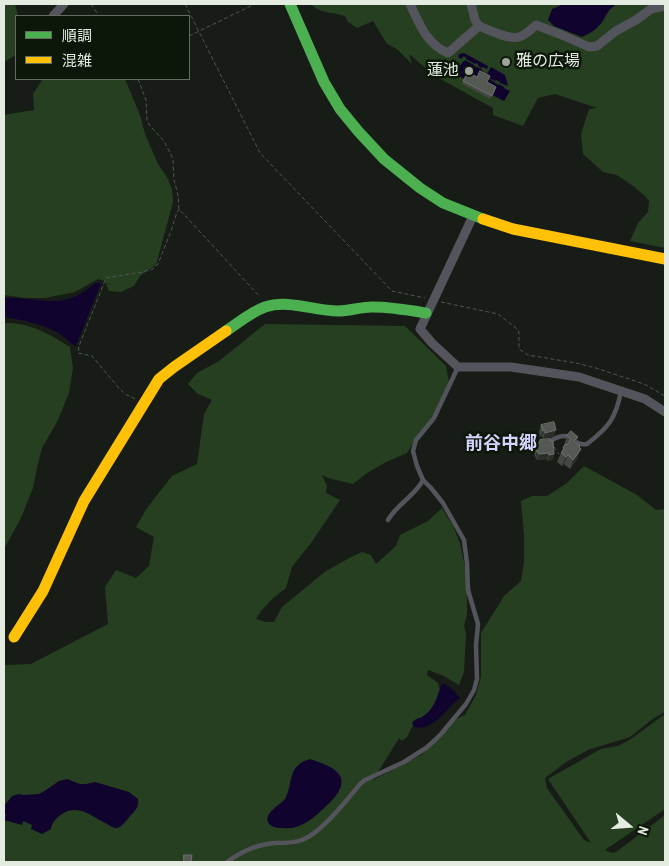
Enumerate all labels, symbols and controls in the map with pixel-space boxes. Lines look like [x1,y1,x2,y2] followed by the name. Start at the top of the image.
[15,15,190,80] legend
[62,25,92,46] text: 順調
[62,50,92,71] text: 混雑
[516,52,580,72] place label: 雅の広場
[500,56,512,68] marker: 雅の広場
[427,61,459,81] place label: 蓮池
[463,65,475,77] marker: 蓮池
[465,433,537,455] district label: 前谷中郷
[604,801,654,851] north arrow
[633,824,653,837] text: N

